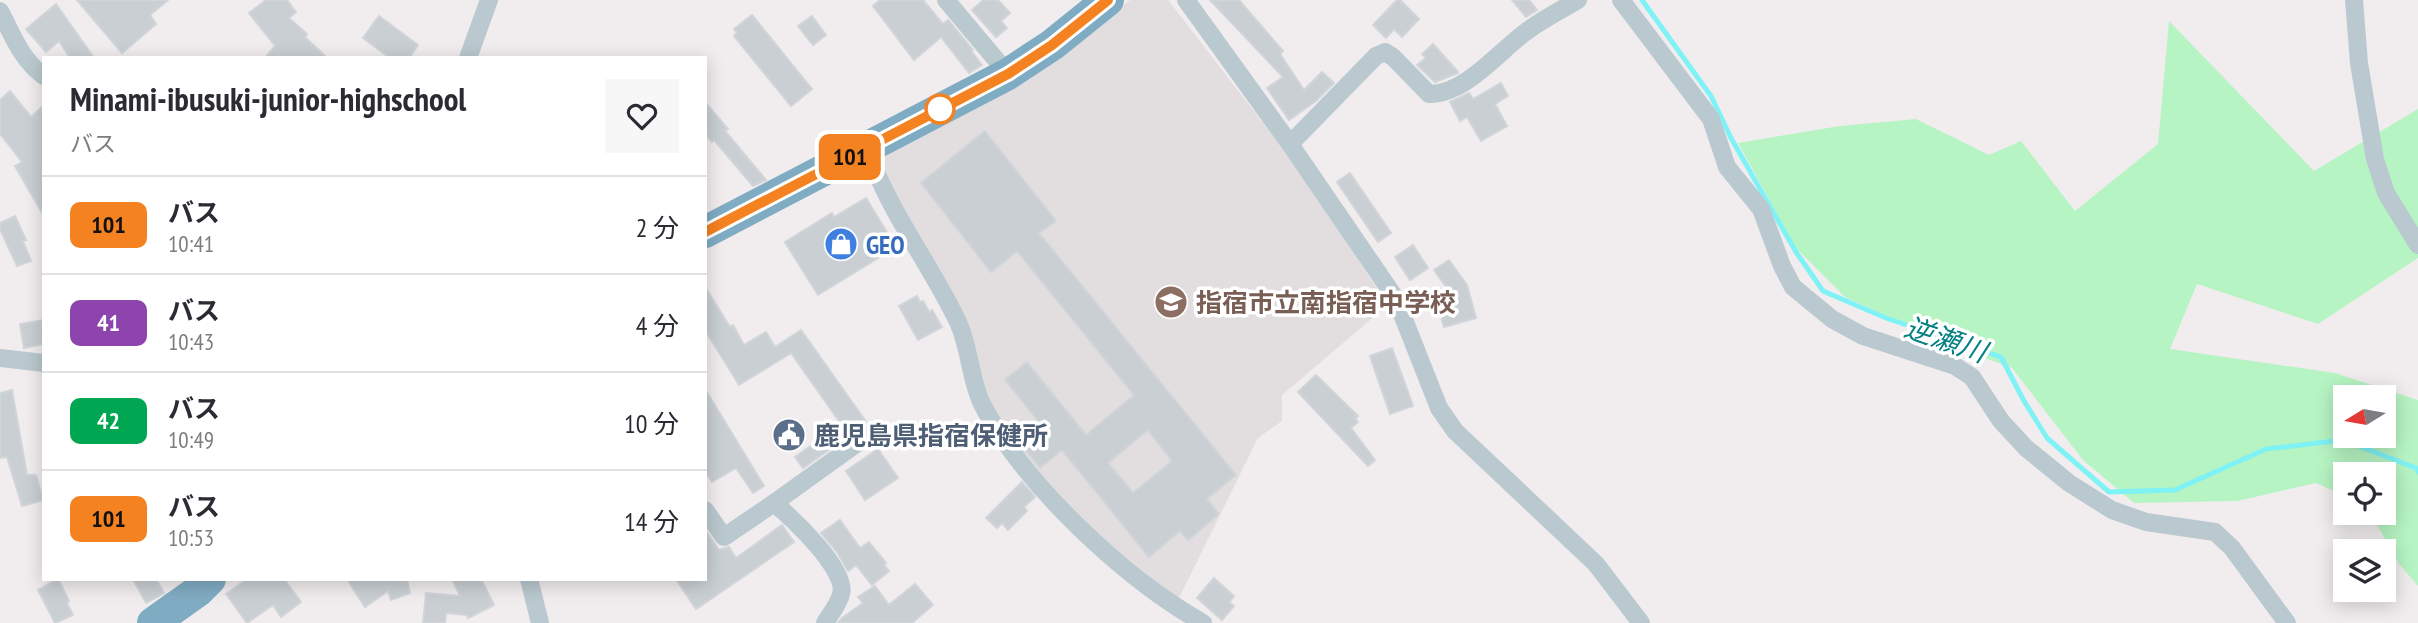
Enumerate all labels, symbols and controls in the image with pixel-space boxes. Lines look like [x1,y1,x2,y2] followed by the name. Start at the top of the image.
[70,77,466,120] text: Minami-ibusuki-junior-highschool
[605,79,679,153] button: heart
[925,94,955,124] unlabelled marker
[70,129,116,158] text: バス
[810,134,890,180] line badge: 101
[833,141,867,172] text: 101
[168,196,220,229] text: バス
[91,209,126,240] text: 101
[636,211,679,244] text: 2 分
[822,225,860,263] shop icon: GEO
[866,228,905,261] place label: GEO
[168,229,214,258] text: 10:41
[1152,283,1190,321] school or university icon: 指宿市立南指宿中学校
[1196,286,1456,319] place label: 指宿市立南指宿中学校
[168,294,220,327] text: バス
[97,307,120,338] text: 41
[1900,308,1995,371] water label: 逆瀬川
[636,309,679,342] text: 4 分
[168,327,214,356] text: 10:43
[2333,385,2396,448] north arrow
[2333,385,2396,602] map controls
[168,392,220,425] text: バス
[97,405,120,436] text: 42
[624,407,679,440] text: 10 分
[770,416,808,454] public building icon: 鹿児島県指宿保健所
[814,419,1048,452] place label: 鹿児島県指宿保健所
[168,425,214,454] text: 10:49
[2333,462,2396,525] button: locate
[168,490,220,523] text: バス
[91,503,126,534] text: 101
[624,505,679,538] text: 14 分
[168,523,214,552] text: 10:53
[2333,539,2396,602] button: layers

